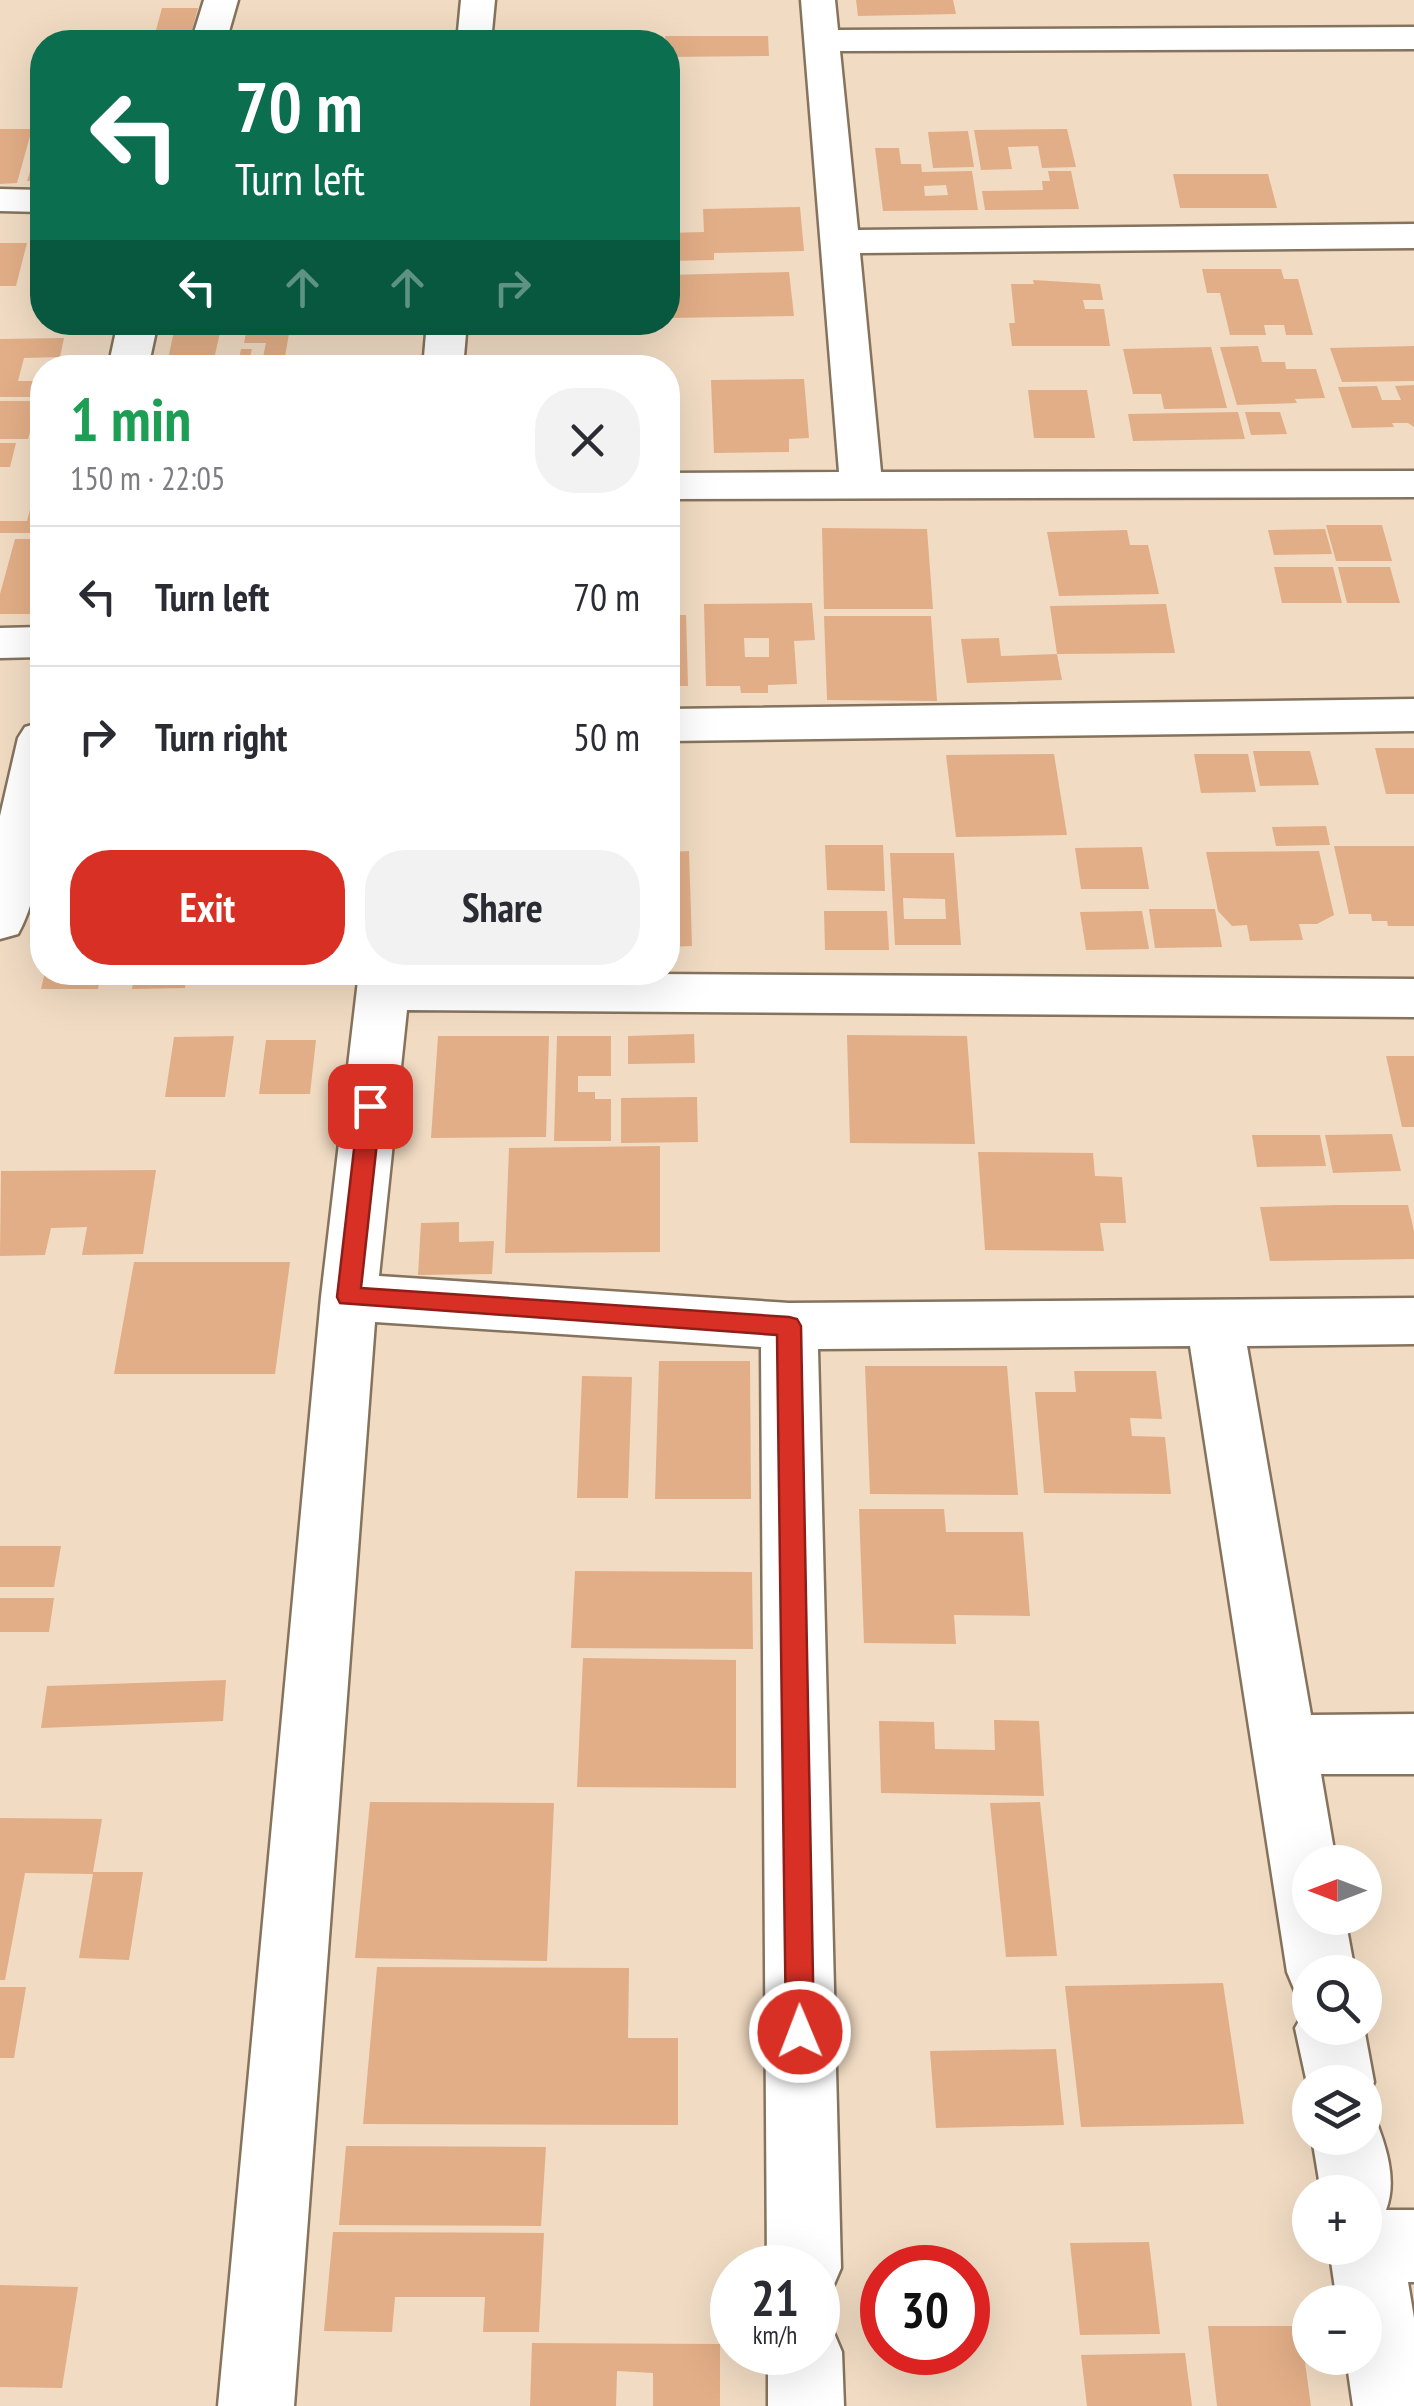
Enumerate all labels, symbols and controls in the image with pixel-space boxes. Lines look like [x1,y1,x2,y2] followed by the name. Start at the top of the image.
[235,61,363,151] text: 70 m
[70,70,200,200] icon: left
[235,149,365,207] text: Turn left
[170,260,225,315] icon: left
[275,260,330,315] icon: ahead
[380,260,435,315] icon: ahead
[485,260,540,315] icon: right
[70,380,191,458] text: 1 min
[535,388,640,493] button: close
[70,457,225,499] text: 150 m · 22:05
[70,569,125,624] icon: left
[155,572,269,621] text: Turn left
[573,572,640,621] text: 70 m
[70,709,125,764] icon: right
[155,712,287,761] text: Turn right
[573,712,640,761] text: 50 m
[70,850,345,965] button: Exit
[365,850,640,965] button: Share
[328,1064,413,1149] pin
[343,1079,398,1134] icon: arrive
[1292,1845,1382,1935] north arrow
[1292,1845,1382,2375] map controls
[1292,1955,1382,2045] button: search
[748,1980,852,2084] position arrow
[1292,2065,1382,2155] button: layers
[1292,2175,1382,2265] button: +
[860,2245,990,2375] speed limit sign: 30
[751,2265,799,2330] text: 21
[1292,2285,1382,2375] button: −
[753,2319,797,2351] text: km/h

